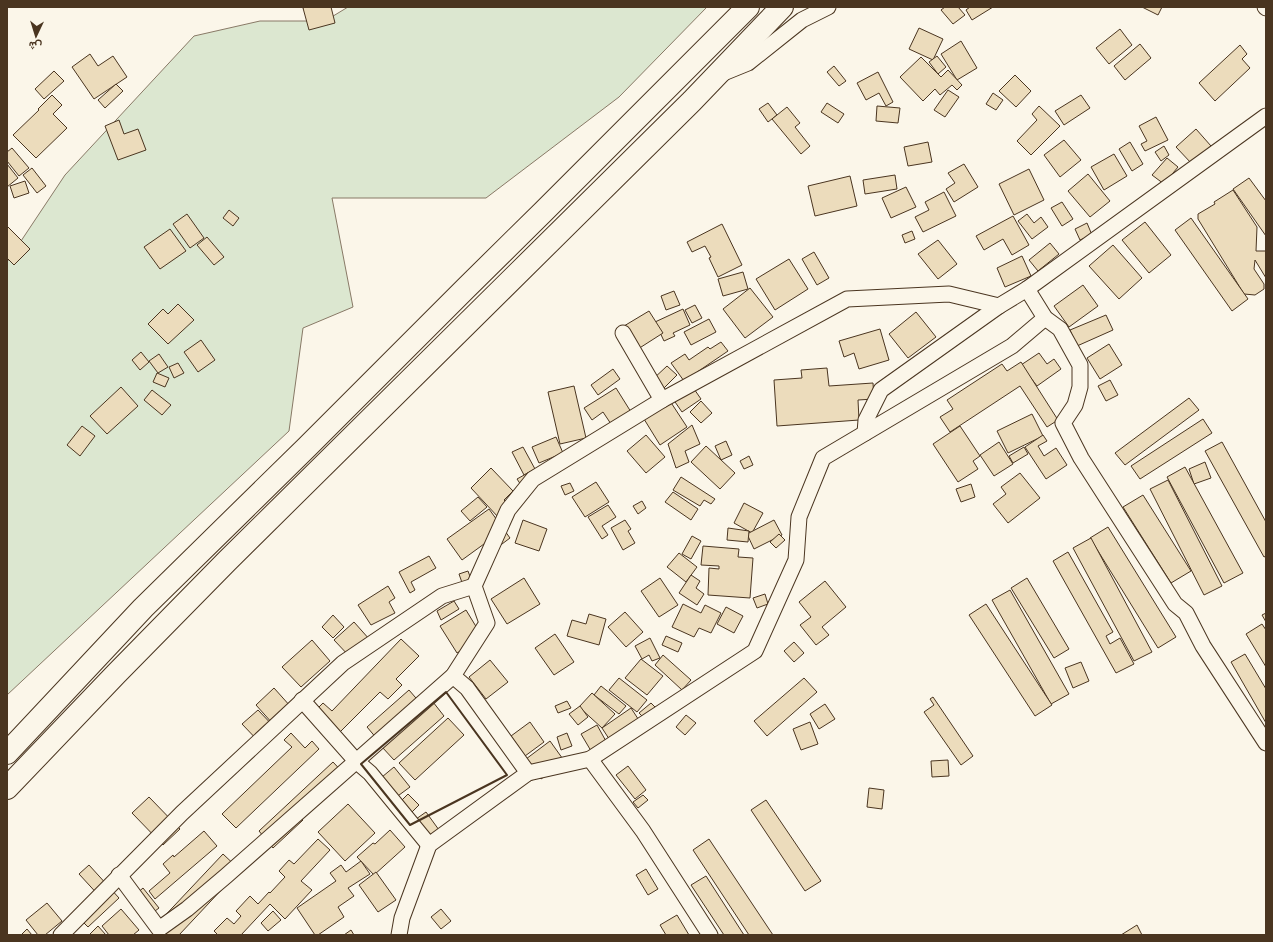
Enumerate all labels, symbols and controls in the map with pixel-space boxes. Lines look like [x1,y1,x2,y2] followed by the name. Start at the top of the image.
[16,16,56,56] north arrow
[28,38,42,52] text: ش

